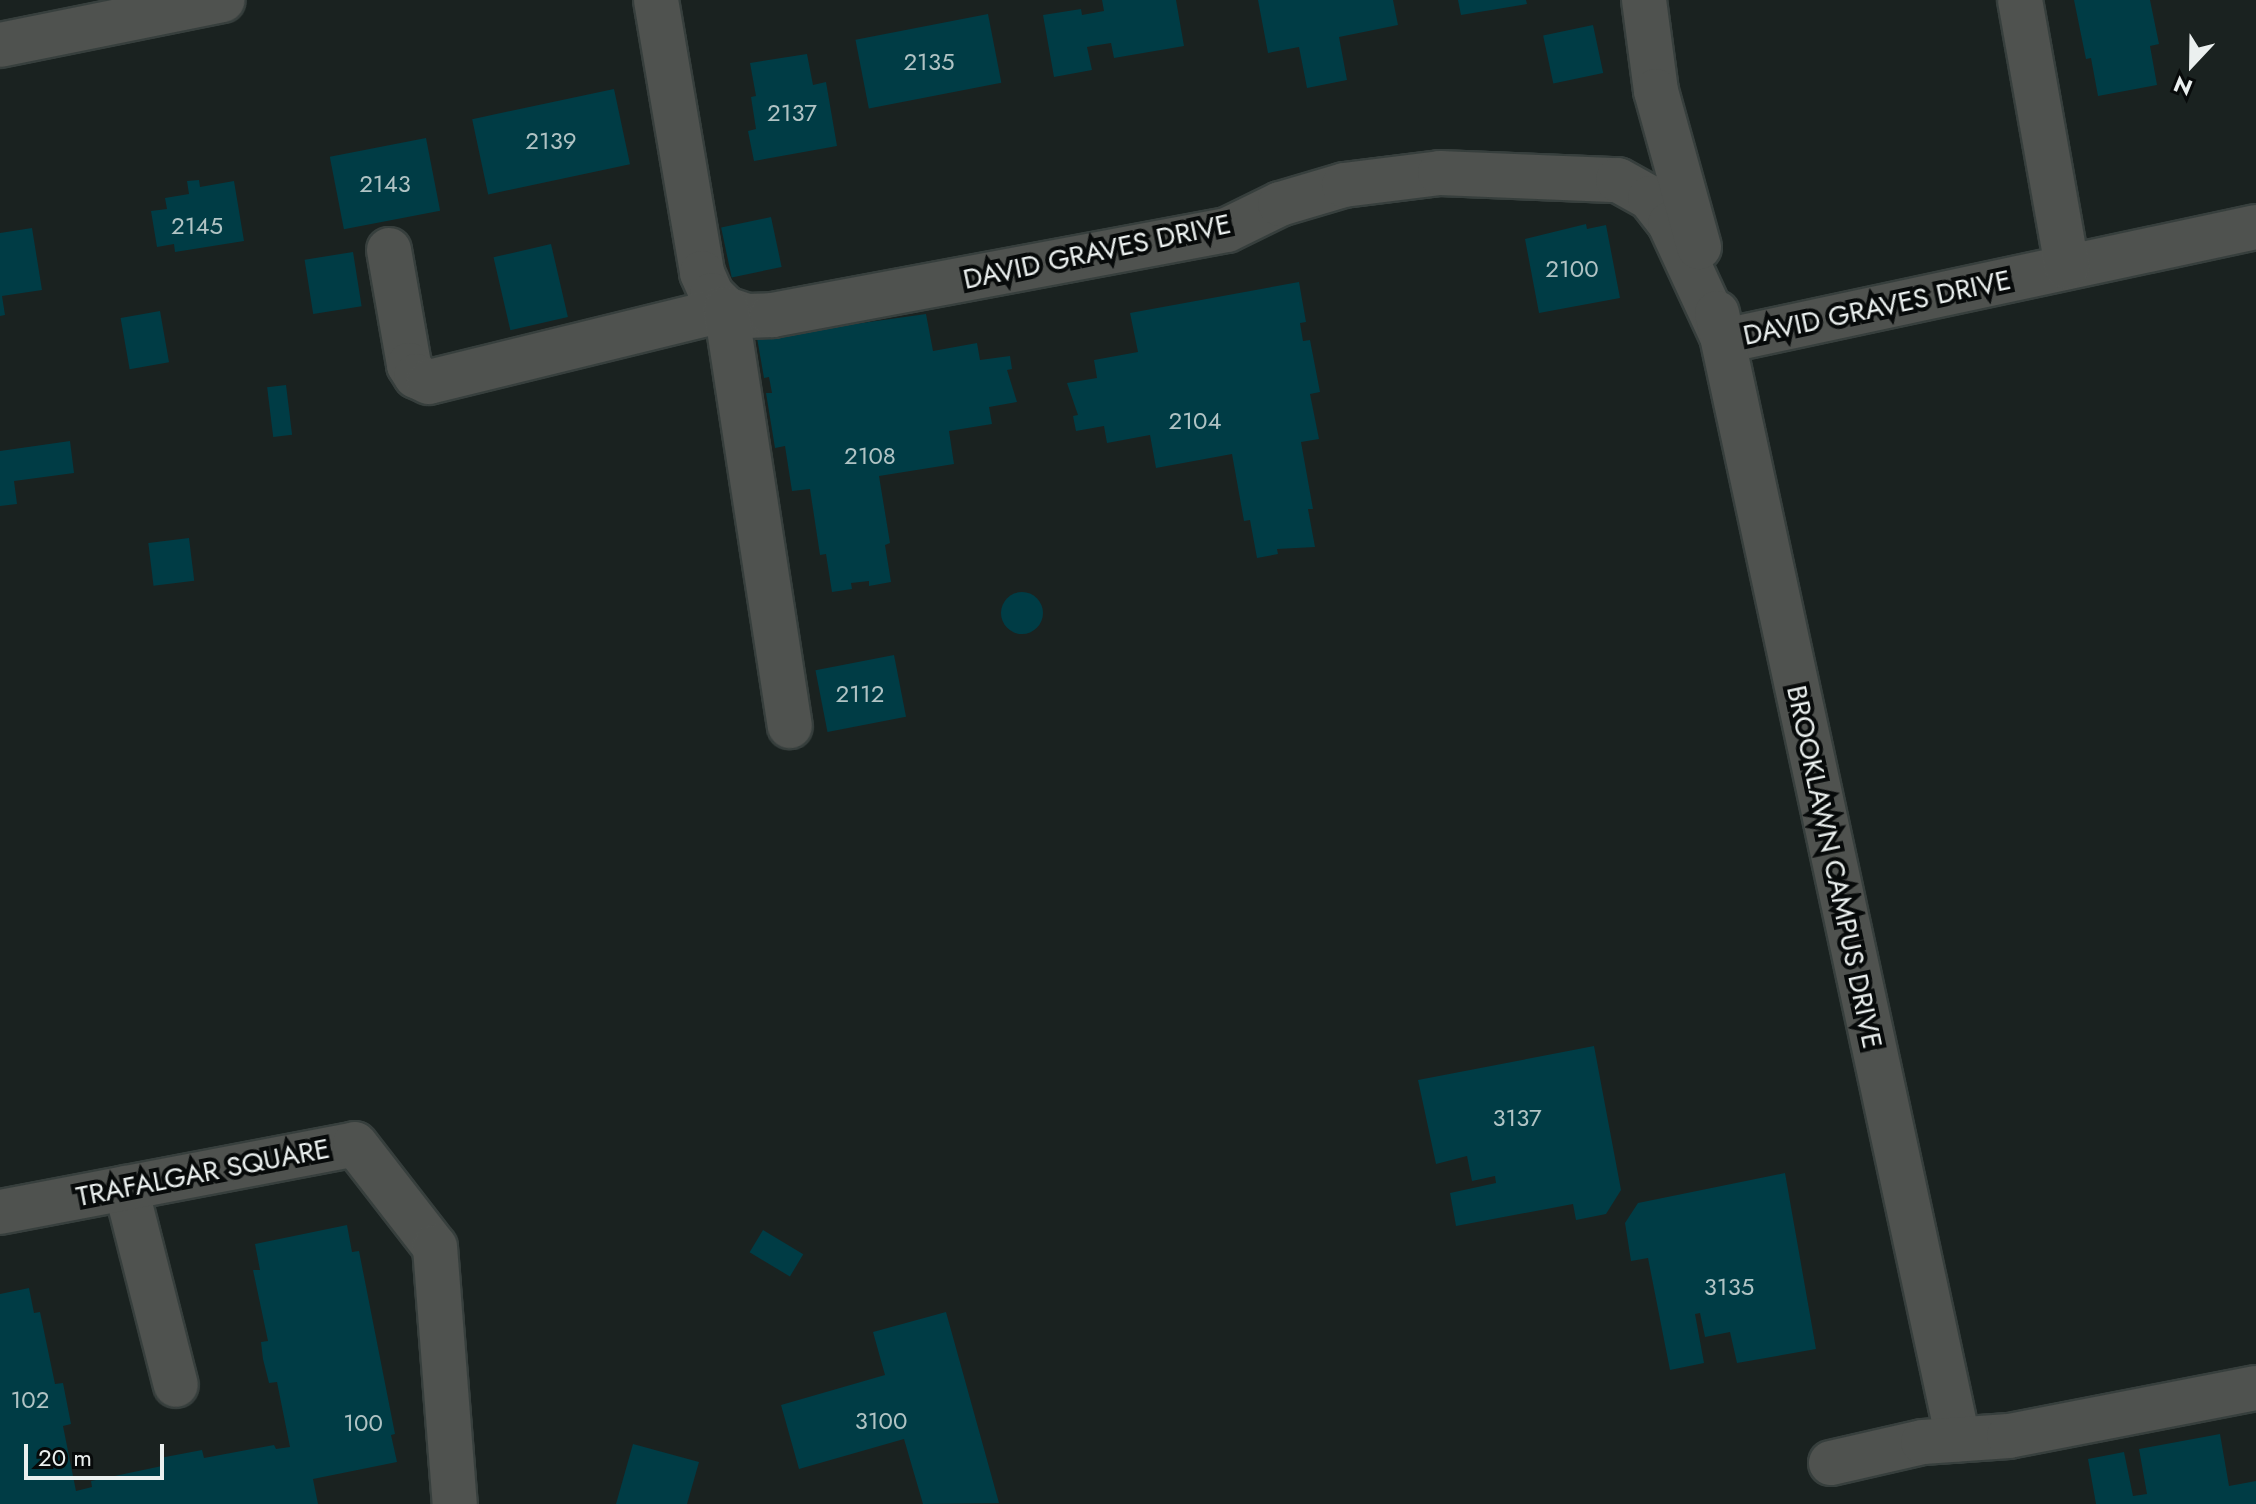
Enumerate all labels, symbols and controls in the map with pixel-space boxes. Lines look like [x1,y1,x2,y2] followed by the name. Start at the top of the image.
[2152,24,2232,104] north arrow
[903,48,955,76] house number: 2135
[2169,68,2197,104] text: N
[767,99,817,127] house number: 2137
[525,127,577,155] house number: 2139
[359,170,411,198] house number: 2143
[960,207,1234,297] street label: DAVID GRAVES DRIVE
[171,212,223,240] house number: 2145
[1545,255,1599,283] house number: 2100
[1740,263,2014,353] street label: DAVID GRAVES DRIVE
[1169,407,1221,435] house number: 2104
[844,442,896,470] house number: 2108
[836,680,884,708] house number: 2112
[1779,682,1889,1052] street label: BROOKLAWN CAMPUS DRIVE
[1492,1104,1542,1132] house number: 3137
[73,1132,333,1214] street label: TRAFALGAR SQUARE
[1704,1273,1754,1301] house number: 3135
[11,1386,49,1414] house number: 102
[855,1407,907,1435] house number: 3100
[343,1409,383,1437] house number: 100
[28,1428,168,1478] scale bar
[38,1440,92,1475] text: 20 m

